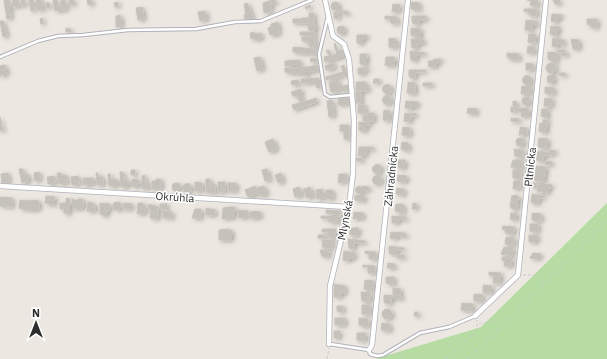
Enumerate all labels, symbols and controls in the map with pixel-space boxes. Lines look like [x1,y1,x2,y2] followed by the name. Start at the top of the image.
[381,145,401,207] street label: Záhradnícka
[521,146,539,187] street label: Pltnícka
[155,189,195,205] street label: Okrúhla
[334,199,356,241] street label: Mlynská
[16,303,56,343] north arrow
[32,306,40,320] text: N

